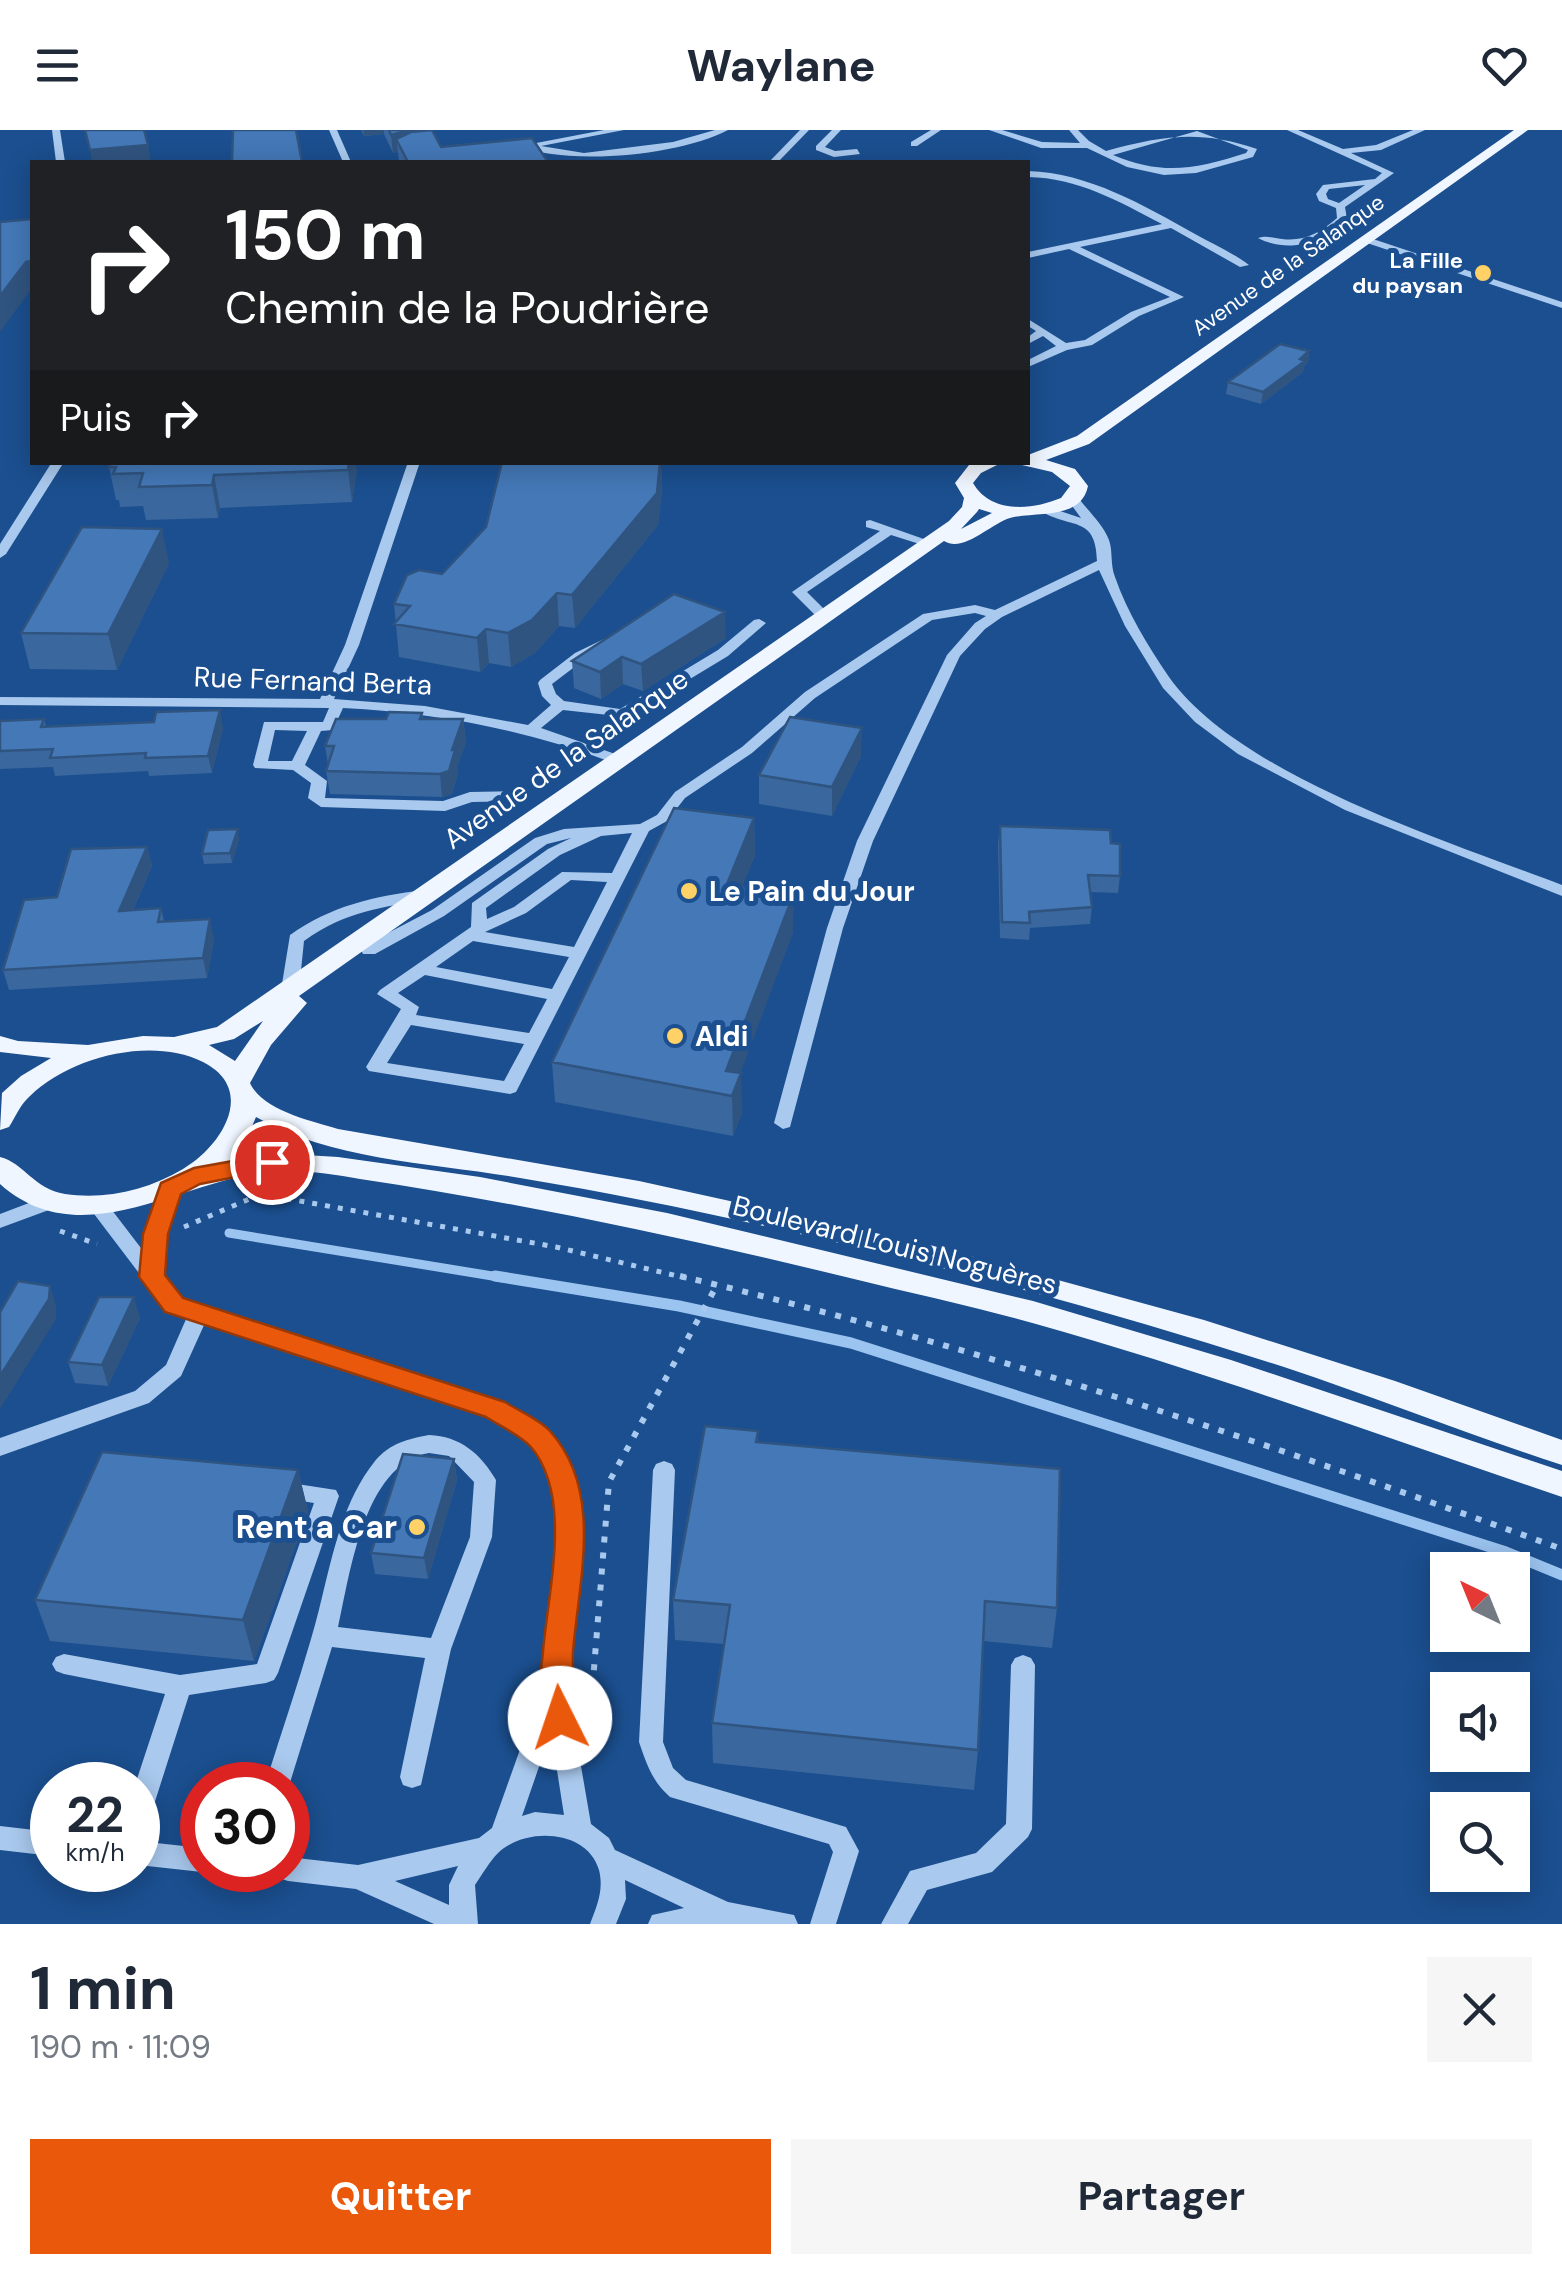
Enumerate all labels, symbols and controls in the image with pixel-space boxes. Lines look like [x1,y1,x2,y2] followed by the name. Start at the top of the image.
[686,36,876,95] text: Waylane
[30,38,85,93] icon: menu
[1477,38,1532,93] icon: heart
[1186,188,1390,342] street label: Avenue de la Salanque
[225,190,426,281] text: 150 m
[60,200,190,330] icon: right
[1352,246,1463,300] place label: La Fille du paysan
[1472,262,1494,284] marker: La Fille du paysan
[225,278,709,337] text: Chemin de la Poudrière
[152,390,207,445] icon: right
[60,393,132,443] text: Puis
[193,658,433,704] street label: Rue Fernand Berta
[436,660,696,858] street label: Avenue de la Salanque
[709,873,915,910] place label: Le Pain du Jour
[678,880,700,902] marker: Le Pain du Jour
[695,1018,748,1055] place label: Aldi
[664,1025,686,1047] marker: Aldi
[230,1120,315,1205] pin
[245,1135,300,1190] icon: arrive
[729,1187,1061,1303] street label: Boulevard Louis Noguères
[236,1506,397,1548] place label: Rent a Car
[406,1516,428,1538] marker: Rent a Car
[1430,1552,1530,1652] north arrow
[1430,1552,1530,1892] map controls
[508,1666,612,1770] position arrow
[1430,1672,1530,1772] button: sound
[180,1762,310,1892] speed limit sign: 30
[66,1782,124,1848] text: 22
[1430,1792,1530,1892] button: search
[65,1836,125,1869] text: km/h
[30,1949,176,2028] text: 1 min
[1427,1957,1532,2062] button: close
[30,2026,211,2068] text: 190 m · 11:09
[30,2139,771,2254] button: Quitter
[791,2139,1532,2254] button: Partager

